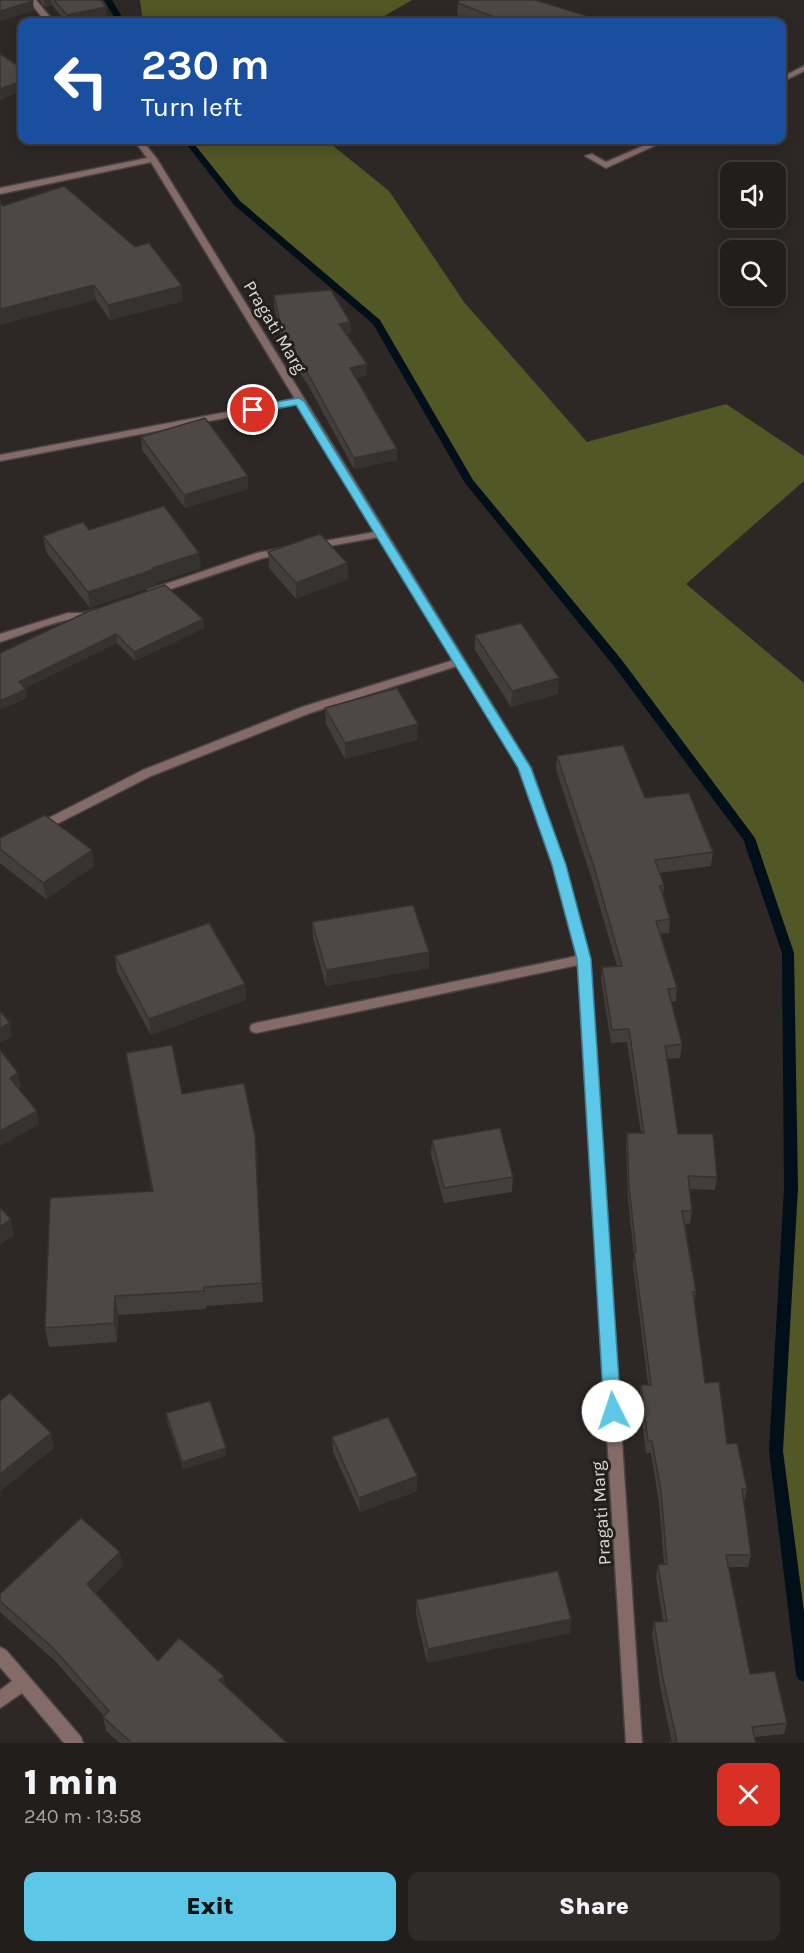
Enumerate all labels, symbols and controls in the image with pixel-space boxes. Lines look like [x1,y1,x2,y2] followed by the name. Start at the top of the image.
[141,40,270,90] text: 230 m
[42,42,120,120] icon: left
[141,91,242,123] text: Turn left
[720,162,786,306] map controls
[720,162,786,228] button: sound
[720,240,786,306] button: search
[239,277,311,377] street label: Pragati Marg
[227,384,278,435] pin
[236,393,269,426] icon: arrive
[581,1379,645,1443] position arrow
[586,1460,616,1566] street label: Pragati Marg
[24,1761,118,1803] text: 1 min
[717,1763,780,1826] button: close
[24,1805,142,1828] text: 240 m · 13:58
[24,1872,396,1941] button: Exit
[408,1872,780,1941] button: Share

